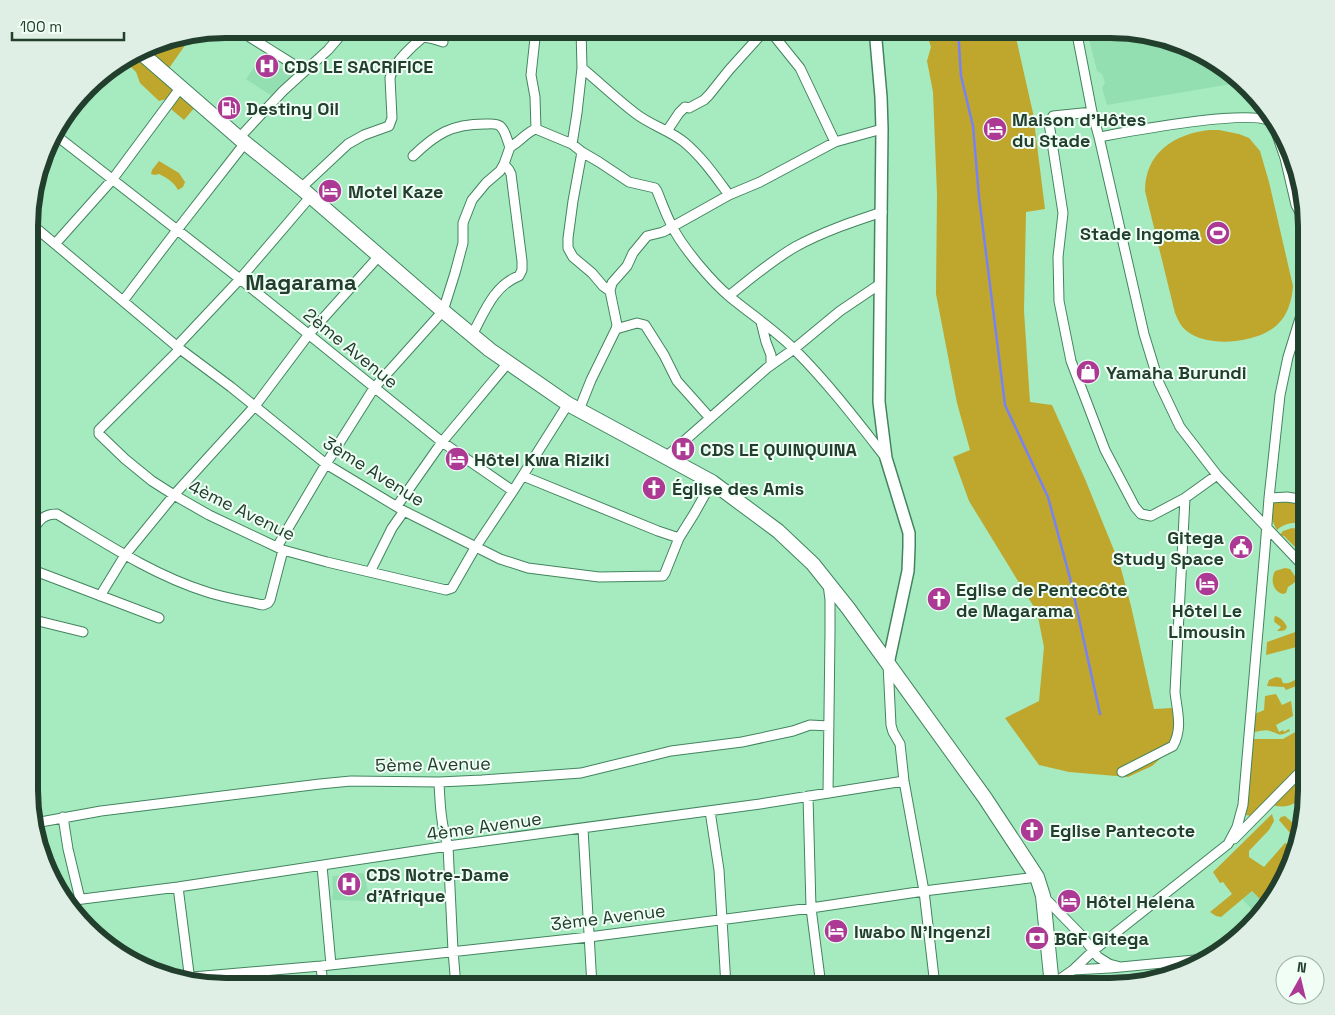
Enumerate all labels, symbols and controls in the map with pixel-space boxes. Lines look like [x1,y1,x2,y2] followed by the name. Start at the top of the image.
[12,10,125,42] scale bar
[20,17,62,36] text: 100 m
[254,53,280,79] hospital icon: CDS LE SACRIFICE
[284,55,433,78] place label: CDS LE SACRIFICE
[216,95,242,121] fuel station icon: Destiny Oil
[246,97,339,120] place label: Destiny Oil
[1012,108,1146,152] place label: Maison d'Hôtes du Stade
[982,116,1008,142] hotel icon: Maison d'Hôtes du Stade
[317,178,343,204] hotel icon: Motel Kaze
[348,180,443,203] place label: Motel Kaze
[1205,220,1231,246] sports icon: Stade Ingoma
[1080,222,1201,245] place label: Stade Ingoma
[245,268,357,296] district label: Magarama
[299,303,403,393] street label: 2ème Avenue
[1075,359,1101,385] shop icon: Yamaha Burundi
[1106,361,1247,384] place label: Yamaha Burundi
[319,431,429,511] street label: 3ème Avenue
[670,436,696,462] hospital icon: CDS LE QUINQUINA
[700,438,858,461] place label: CDS LE QUINQUINA
[444,446,470,472] hotel icon: Hôtel Kwa Riziki
[474,448,610,471] place label: Hôtel Kwa Riziki
[185,474,299,546] street label: 4ème Avenue
[641,475,667,501] church icon: Église des Amis
[672,477,804,500] place label: Église des Amis
[1113,526,1225,570] place label: Gitega Study Space
[1228,534,1254,560] public building icon: Gitega Study Space
[1194,571,1220,597] hotel icon: Hôtel Le Limousin
[956,578,1128,622] place label: Eglise de Pentecôte de Magarama
[926,586,952,612] church icon: Eglise de Pentecôte de Magarama
[1168,599,1246,643] place label: Hôtel Le Limousin
[375,751,491,777] street label: 5ème Avenue
[425,807,543,845] street label: 4ème Avenue
[1019,817,1045,843] church icon: Eglise Pantecote
[1050,819,1195,842] place label: Eglise Pantecote
[366,863,509,907] place label: CDS Notre-Dame d'Afrique
[336,871,362,897] hospital icon: CDS Notre-Dame d'Afrique
[1056,888,1082,914] hotel icon: Hôtel Helena
[1086,890,1196,913] place label: Hôtel Helena
[549,899,667,935] street label: 3ème Avenue
[823,918,849,944] hotel icon: Iwabo N'Ingenzi
[854,920,991,943] place label: Iwabo N'Ingenzi
[1024,925,1050,951] bank icon: BGF Gitega
[1054,927,1150,950] place label: BGF Gitega
[1275,955,1325,1005] north arrow
[1296,958,1308,977] text: N

